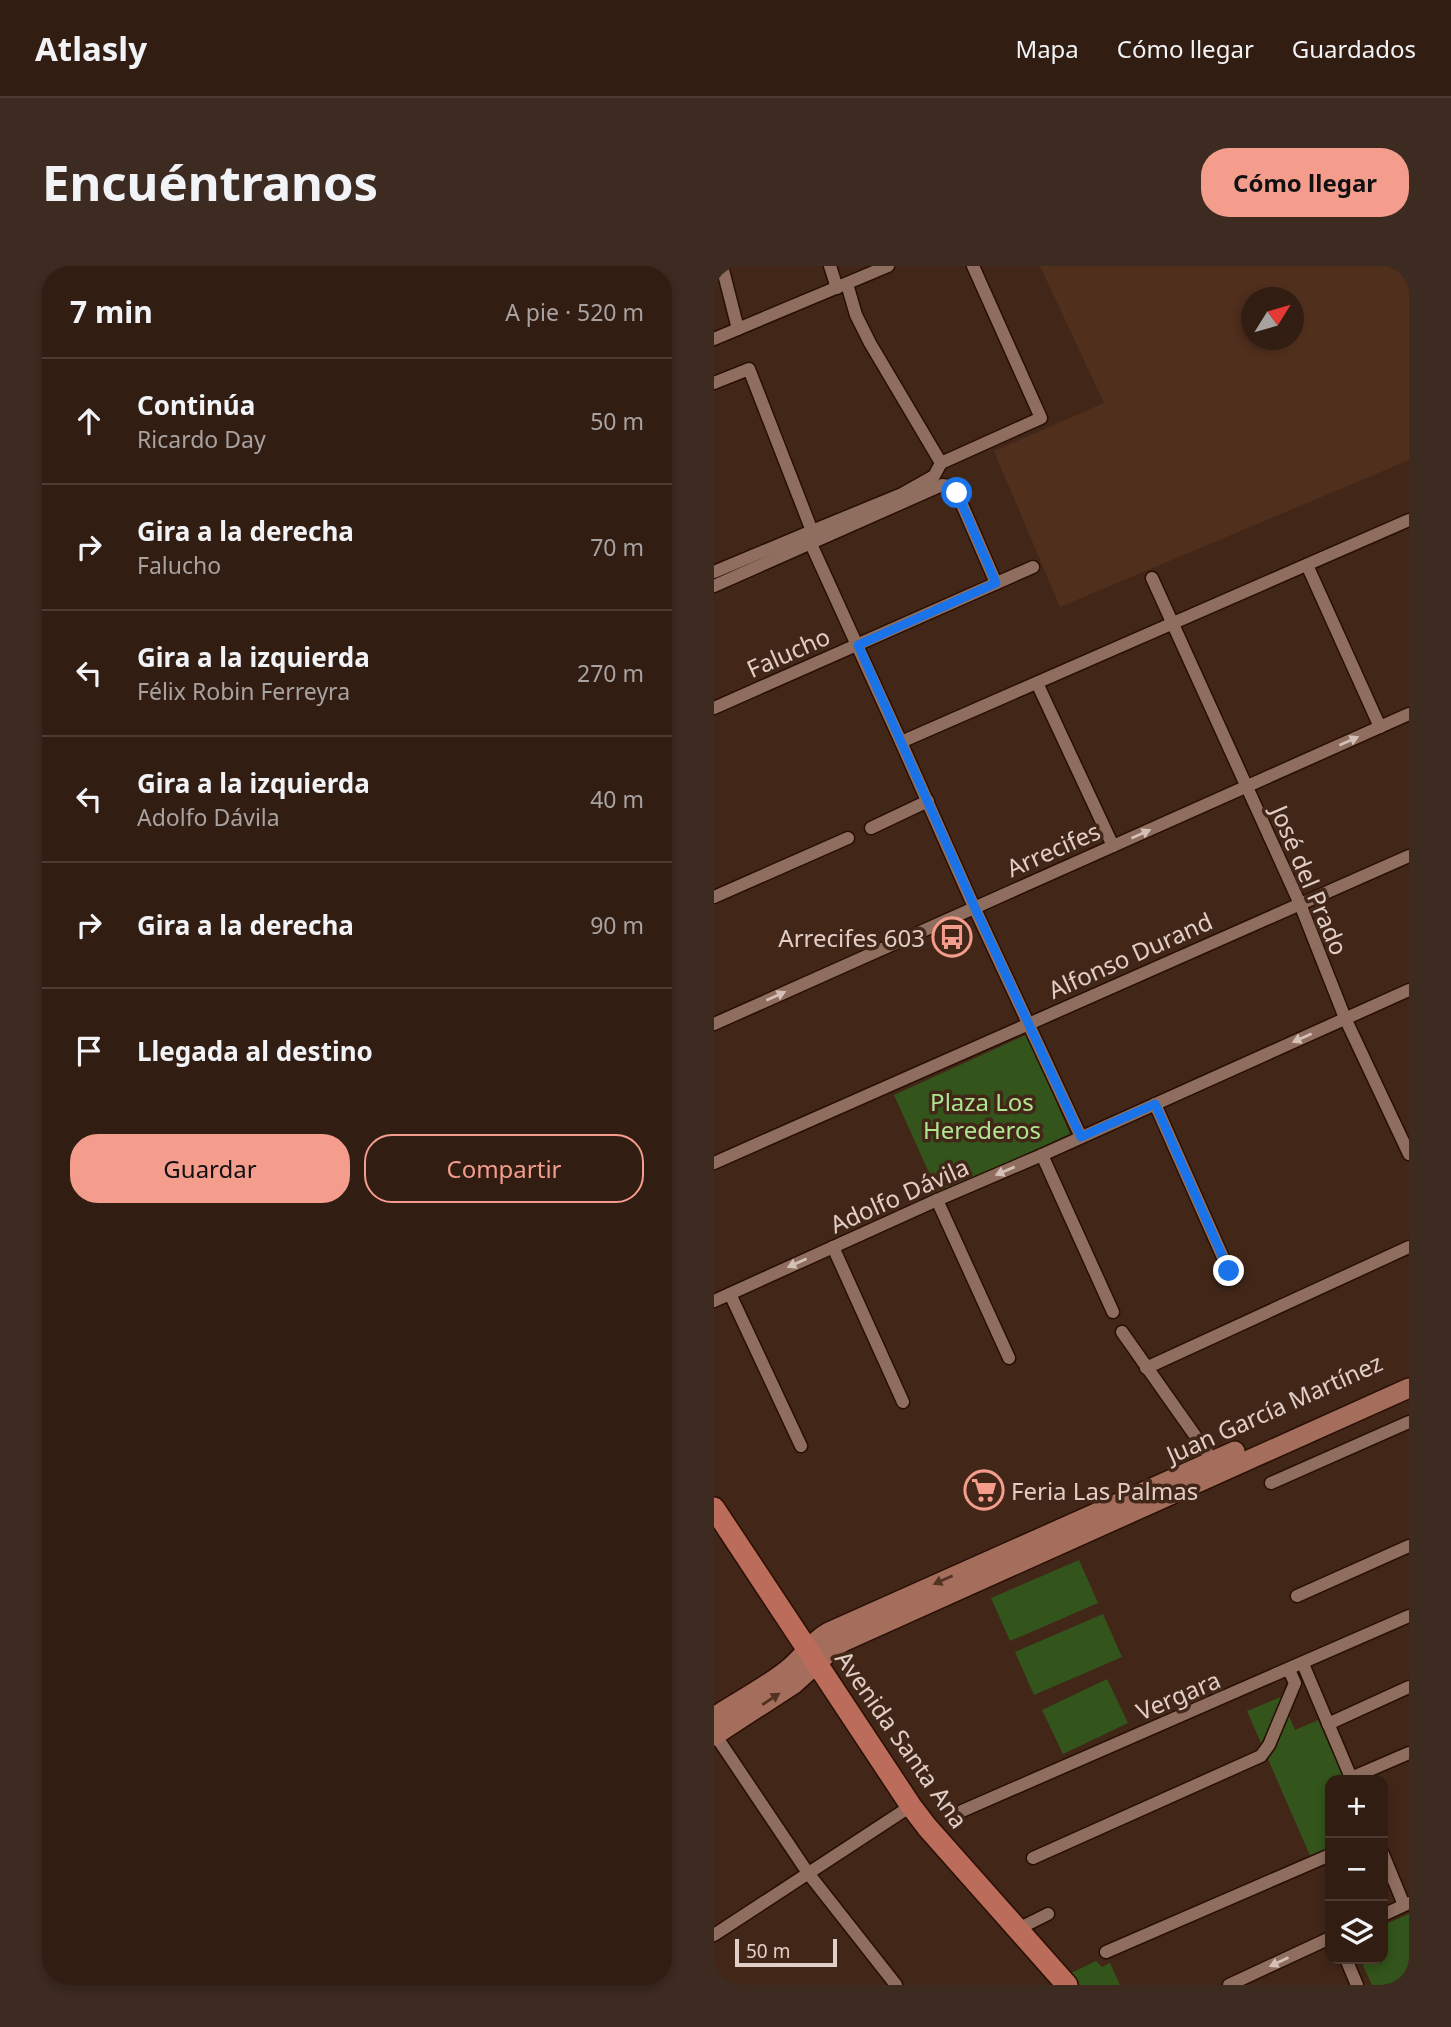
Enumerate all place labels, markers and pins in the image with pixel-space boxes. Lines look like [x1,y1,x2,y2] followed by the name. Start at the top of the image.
[931,916,973,958] bus stop icon: Arrecifes 603
[778,921,925,954] place label: Arrecifes 603
[963,1469,1005,1511] supermarket icon: Feria Las Palmas
[1011,1474,1198,1507] place label: Feria Las Palmas

